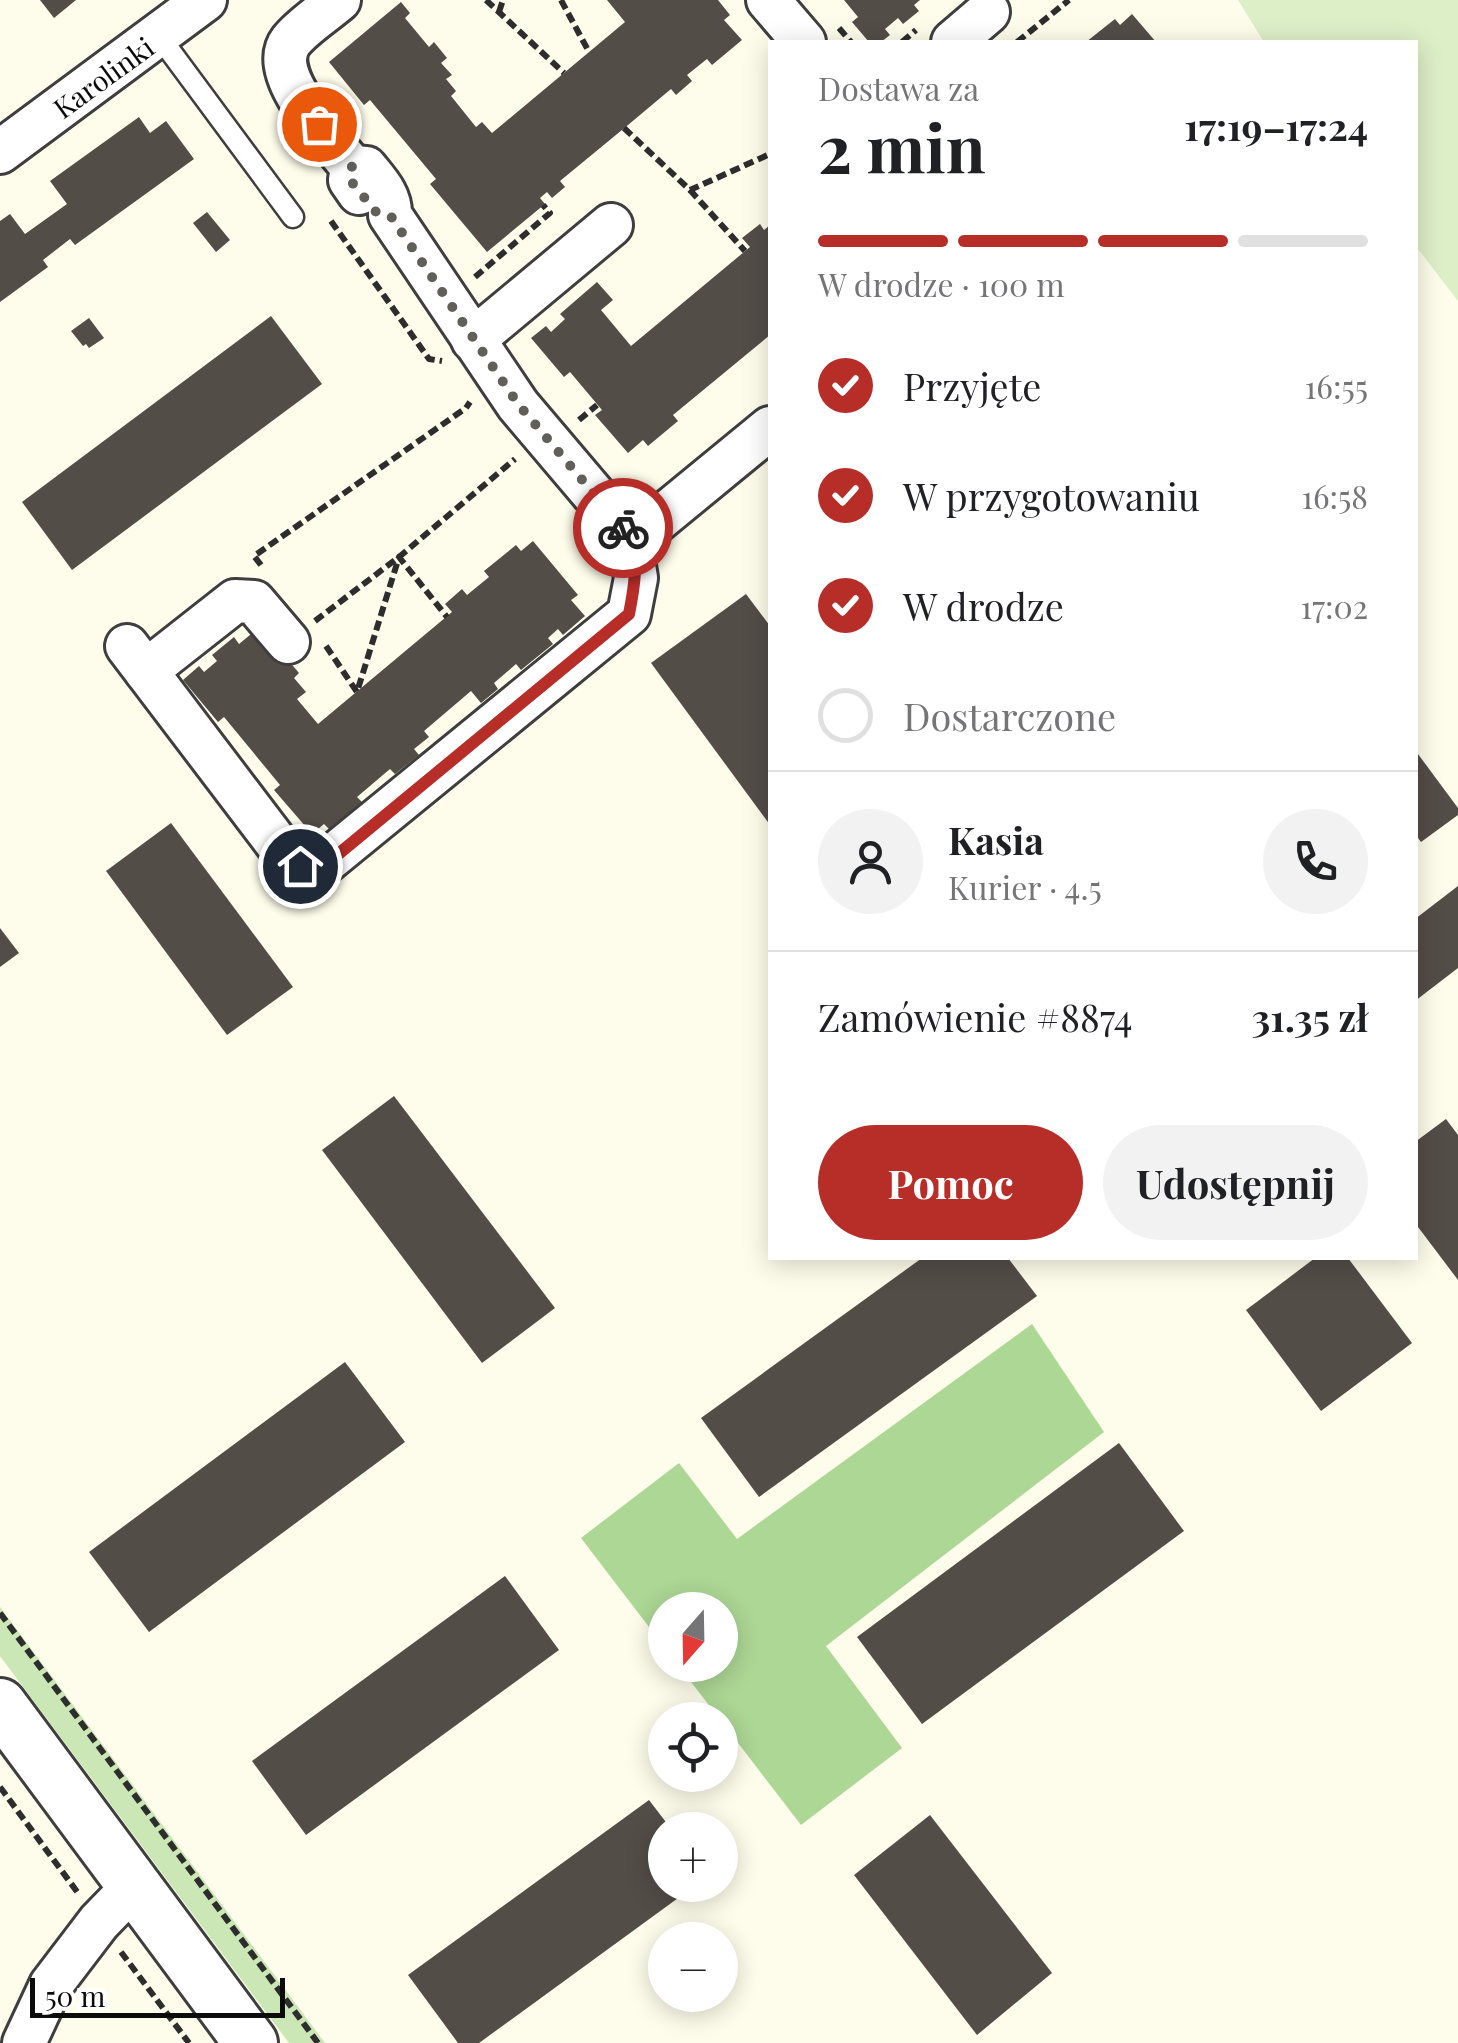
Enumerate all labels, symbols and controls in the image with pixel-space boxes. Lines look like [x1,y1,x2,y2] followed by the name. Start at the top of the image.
[45,28,161,126] street label: Karolinki
[818,66,979,109] text: Dostawa za
[277,82,362,167] pin
[292,97,347,152] icon: bag
[1184,100,1368,151] text: 17:19–17:24
[818,103,986,189] text: 2 min
[818,262,1065,305] text: W drodze · 100 m
[818,358,873,413] icon: check
[903,360,1041,411] text: Przyjęte
[1305,364,1368,407] text: 16:55
[818,468,873,523] icon: check
[903,470,1200,521] text: W przygotowaniu
[1301,474,1368,517] text: 16:58
[573,478,673,578] courier
[596,501,651,556] icon: bike
[818,578,873,633] icon: check
[903,580,1064,631] text: W drodze
[1300,584,1368,627] text: 17:02
[903,690,1116,741] text: Dostarczone
[818,809,923,914] button: person
[1263,809,1368,914] button: phone
[948,814,1044,865] text: Kasia
[258,824,343,909] pin
[273,839,328,894] icon: home
[948,865,1102,908] text: Kurier · 4.5
[818,991,1133,1042] text: Zamówienie #8874
[1252,991,1368,1042] text: 31.35 zł
[818,1125,1083,1240] button: Pomoc
[1103,1125,1368,1240] button: Udostępnij
[648,1592,738,1682] north arrow
[648,1592,738,2012] map controls
[648,1702,738,1792] button: locate
[648,1812,738,1902] button: +
[648,1922,738,2012] button: −
[30,1973,285,2018] scale bar
[45,1977,105,2014] text: 50 m

